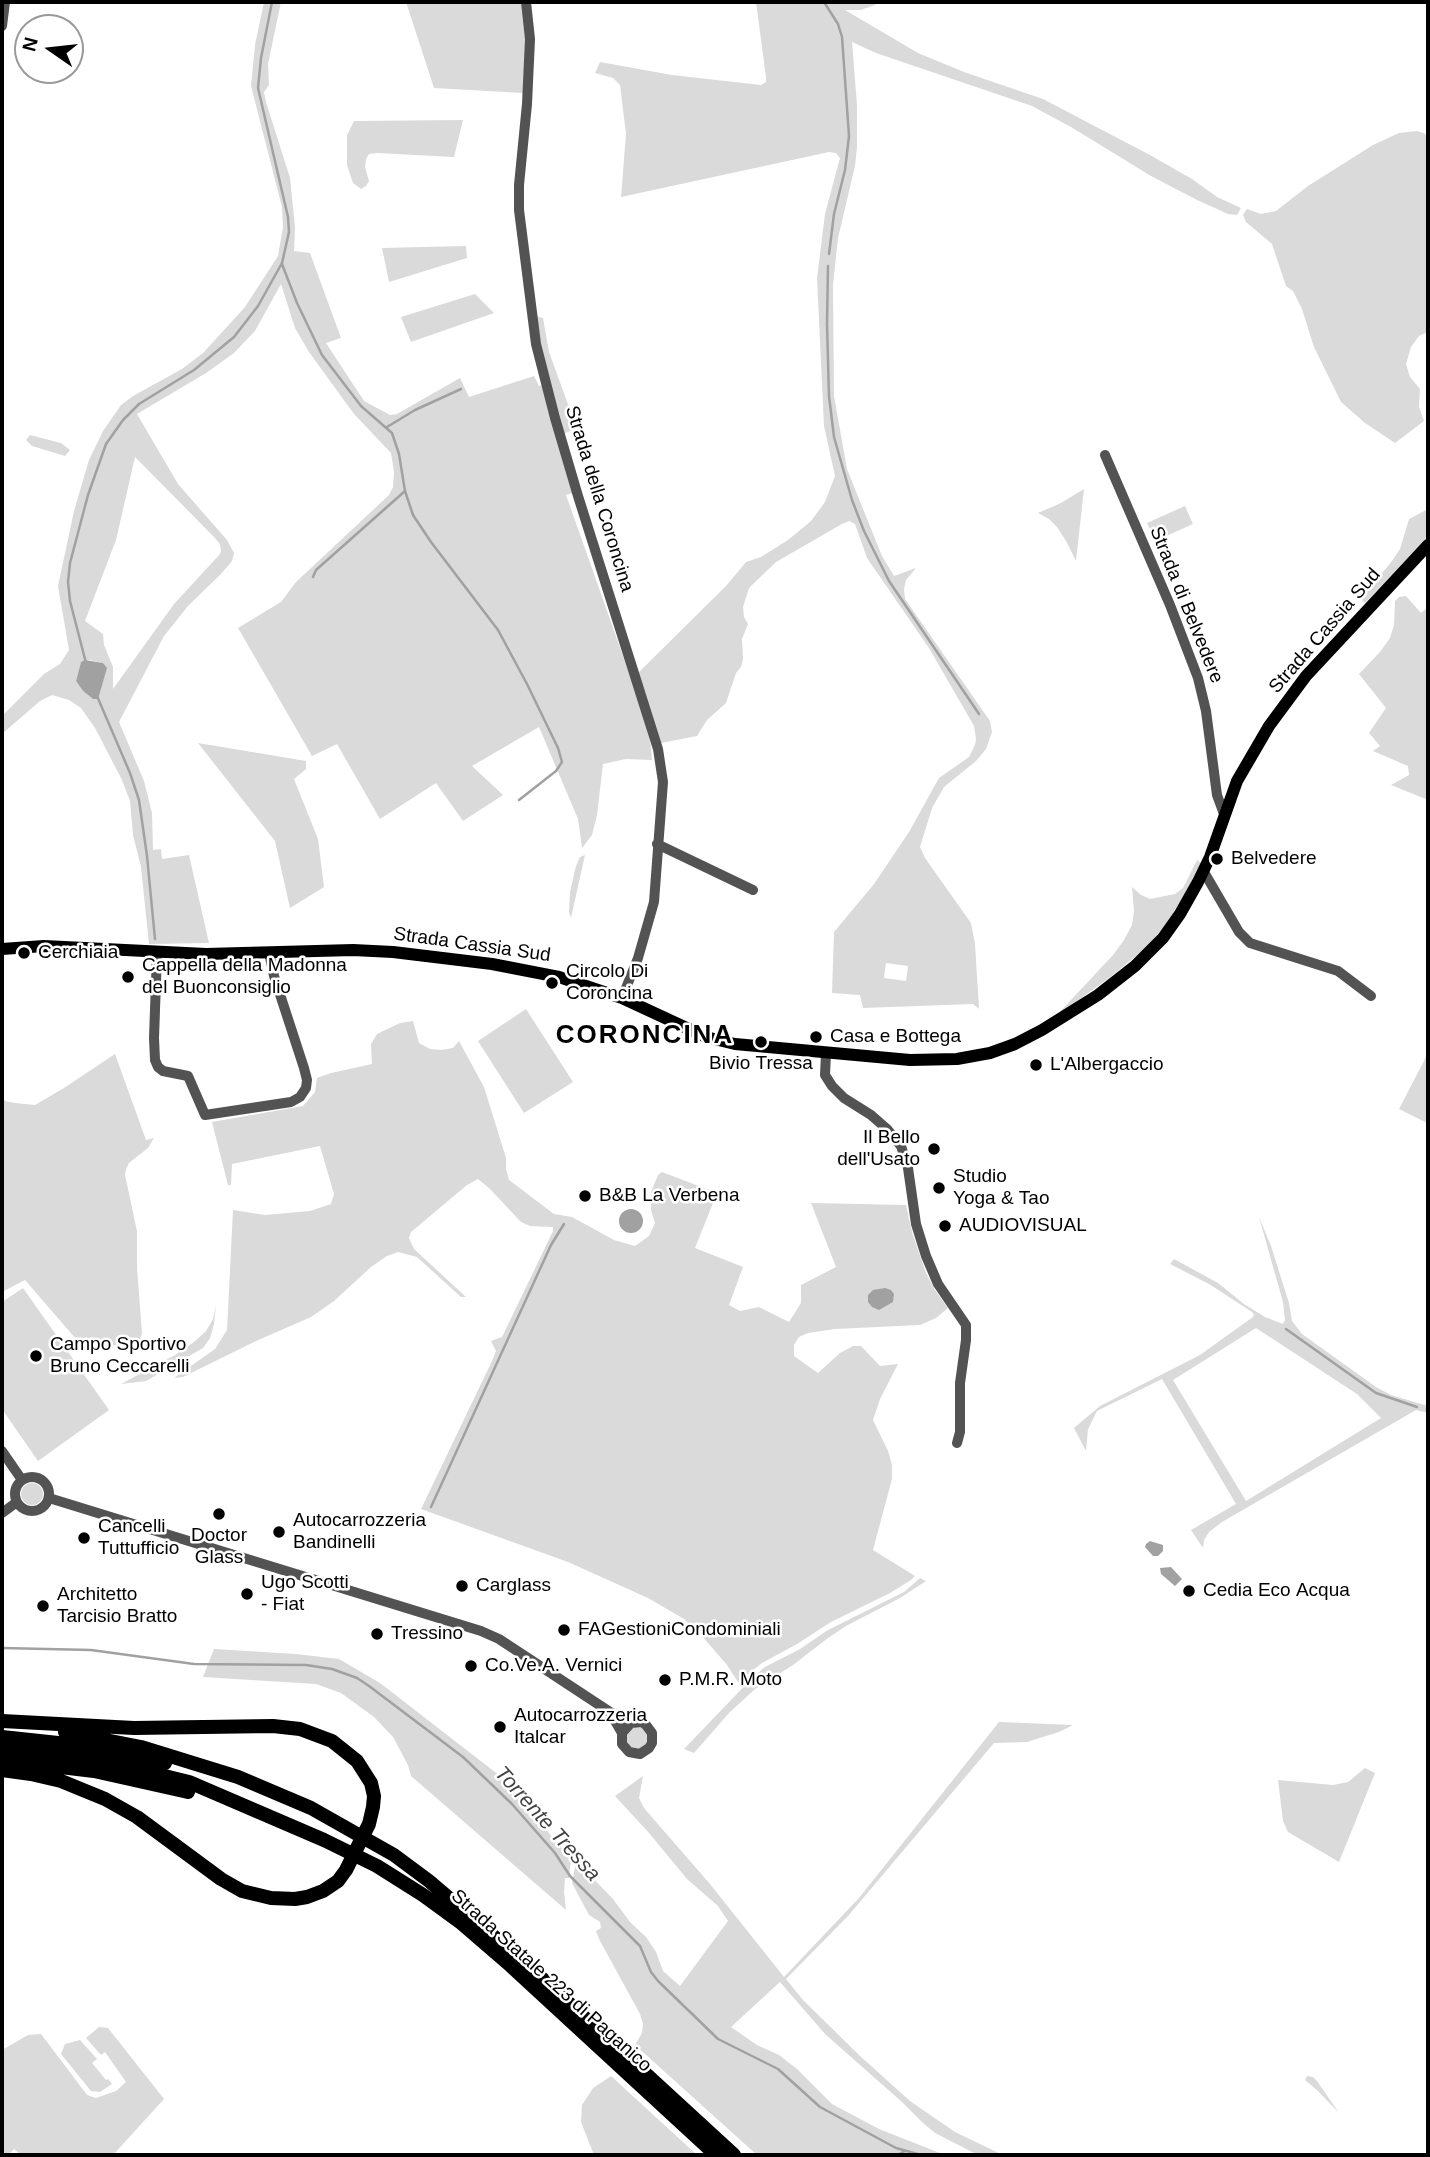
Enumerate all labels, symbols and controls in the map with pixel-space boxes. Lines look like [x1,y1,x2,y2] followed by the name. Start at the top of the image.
[14,14,84,84] north arrow
[18,35,42,53] text: N
[560,403,638,595] street label: Strada della Coroncina
[1144,523,1228,687] street label: Strada di Belvedere
[1264,564,1386,698] street label: Strada Cassia Sud
[1231,848,1317,870] place label: Belvedere
[1209,851,1225,867] marker: Belvedere
[392,923,552,967] street label: Strada Cassia Sud
[38,942,118,964] place label: Cerchiaia
[16,945,32,961] marker: Cerchiaia
[142,955,347,999] place label: Cappella della Madonna del Buonconsiglio
[566,961,653,1005] place label: Circolo Di Coroncina
[120,969,136,985] marker: Cappella della Madonna del Buonconsiglio
[544,975,560,991] marker: Circolo Di Coroncina
[557,1020,733,1052] district label: CORONCINA
[830,1026,961,1048] place label: Casa e Bottega
[808,1029,824,1045] marker: Casa e Bottega
[753,1034,769,1050] marker: Bivio Tressa
[709,1053,813,1075] place label: Bivio Tressa
[1050,1054,1163,1076] place label: L'Albergaccio
[1028,1057,1044,1073] marker: L'Albergaccio
[837,1127,920,1171] place label: Il Bello dell'Usato
[926,1141,942,1157] marker: Il Bello dell'Usato
[953,1166,1049,1210] place label: Studio Yoga & Tao
[931,1180,947,1196] marker: Studio Yoga & Tao
[599,1185,739,1207] place label: B&B La Verbena
[577,1188,593,1204] marker: B&B La Verbena
[959,1215,1087,1237] place label: AUDIOVISUAL
[937,1218,953,1234] marker: AUDIOVISUAL
[50,1334,189,1378] place label: Campo Sportivo Bruno Ceccarelli
[28,1348,44,1364] marker: Campo Sportivo Bruno Ceccarelli
[211,1506,227,1522] marker: Doctor Glass
[293,1510,426,1554] place label: Autocarrozzeria Bandinelli
[98,1516,179,1560] place label: Cancelli Tuttufficio
[271,1524,287,1540] marker: Autocarrozzeria Bandinelli
[191,1525,247,1569] place label: Doctor Glass
[76,1530,92,1546] marker: Cancelli Tuttufficio
[261,1572,349,1616] place label: Ugo Scotti - Fiat
[476,1575,551,1597] place label: Carglass
[454,1578,470,1594] marker: Carglass
[1203,1580,1350,1602] place label: Cedia Eco Acqua
[1181,1583,1197,1599] marker: Cedia Eco Acqua
[57,1584,177,1628] place label: Architetto Tarcisio Bratto
[239,1586,255,1602] marker: Ugo Scotti - Fiat
[35,1598,51,1614] marker: Architetto Tarcisio Bratto
[578,1619,781,1641] place label: FAGestioniCondominiali
[556,1622,572,1638] marker: FAGestioniCondominiali
[391,1623,463,1645] place label: Tressino
[369,1626,385,1642] marker: Tressino
[485,1655,622,1677] place label: Co.Ve.A. Vernici
[463,1658,479,1674] marker: Co.Ve.A. Vernici
[679,1669,782,1691] place label: P.M.R. Moto
[657,1672,673,1688] marker: P.M.R. Moto
[514,1705,647,1749] place label: Autocarrozzeria Italcar
[492,1719,508,1735] marker: Autocarrozzeria Italcar
[489,1761,605,1887] water label: Torrente Tressa
[446,1885,656,2077] street label: Strada Statale 223 di Paganico

